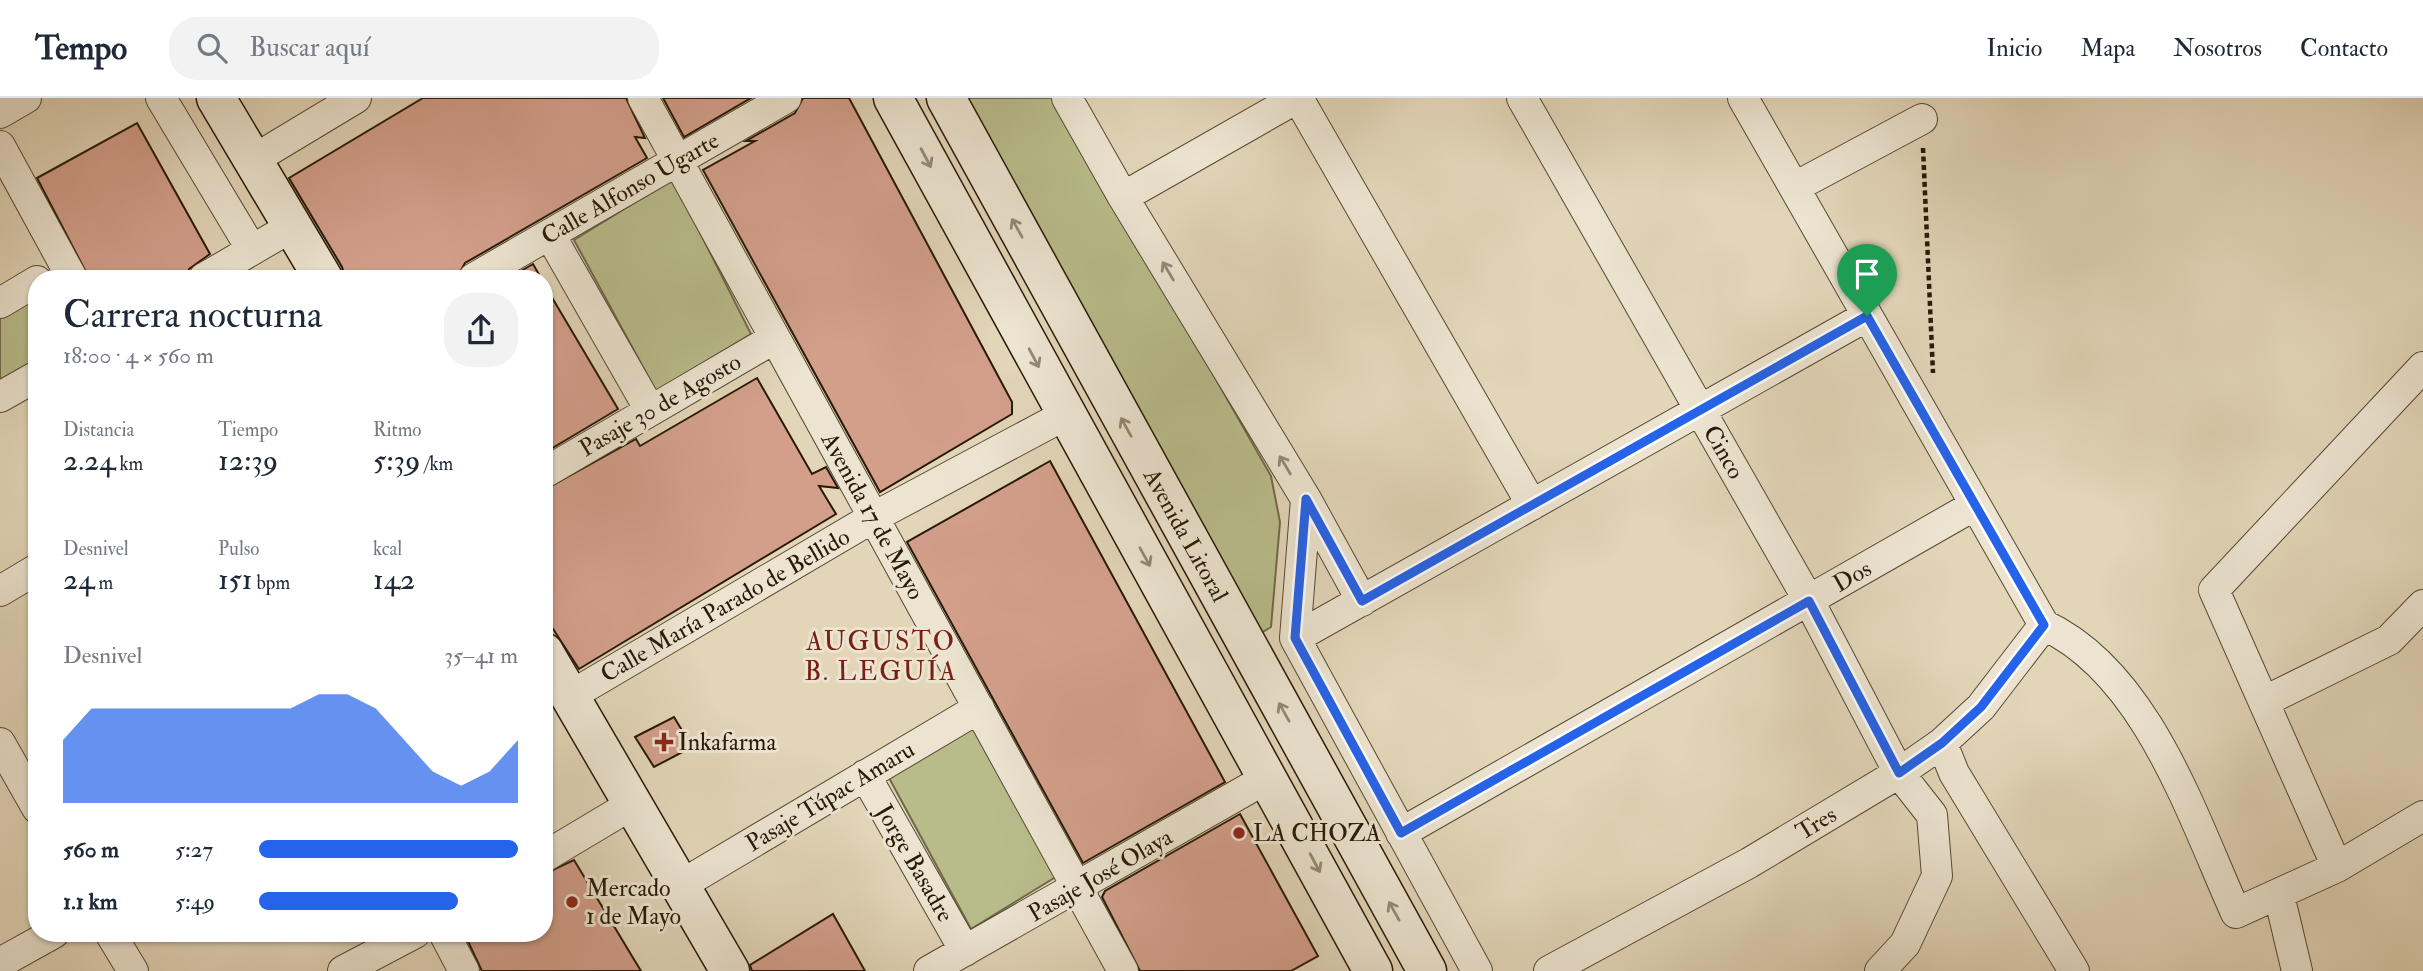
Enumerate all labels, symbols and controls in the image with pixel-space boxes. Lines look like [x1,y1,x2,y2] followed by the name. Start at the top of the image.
[169,17,659,80] search box
[35,28,127,69] text: Tempo
[193,29,231,67] icon: search
[249,32,370,64] text: Buscar aquí
[1987,33,2042,64] text: Inicio
[2080,33,2135,64] text: Mapa
[2173,33,2262,64] text: Nosotros
[2300,33,2388,64] text: Contacto
[536,125,725,252] street label: Calle Alfonso Ugarte
[920,147,933,168] one-way arrow
[1010,218,1023,239] one-way arrow
[1837,244,1897,316] pin
[1848,255,1886,293] icon: arrive
[1160,261,1174,281] one-way arrow
[63,291,323,339] text: Carrera nocturna
[444,293,518,367] button: share
[63,341,214,370] text: 18:00 · 4 × 560 m
[574,347,747,464] street label: Pasaje 30 de Agosto
[1028,347,1041,368] one-way arrow
[63,418,134,442] text: Distancia
[218,418,278,442] text: Tiempo
[373,418,422,442] text: Ritmo
[1119,418,1133,438] one-way arrow
[1696,420,1751,485] street label: Cinco
[813,426,931,605] street label: Avenida 17 de Mayo
[63,442,115,479] text: 2.24
[218,442,278,479] text: 12:39
[373,442,421,479] text: 5:39
[115,452,143,476] text: km
[421,452,453,476] text: /km
[1278,456,1292,476] one-way arrow
[1136,462,1235,607] street label: Avenida Litoral
[595,521,856,690] street label: Calle María Parado de Bellido
[63,537,129,561] text: Desnivel
[218,537,259,561] text: Pulso
[373,537,402,561] text: kcal
[1138,546,1152,566] one-way arrow
[1827,553,1877,600] street label: Dos
[63,561,94,598] text: 24
[218,561,253,598] text: 151
[373,561,415,598] text: 142
[94,571,113,595] text: m
[253,571,290,595] text: bpm
[804,626,958,688] district label: AUGUSTO B. LEGUÍA
[63,641,142,670] text: Desnivel
[444,641,518,670] text: 35–41 m
[1277,703,1291,723] one-way arrow
[678,727,777,758] place label: Inkafarma
[656,734,672,750] marker: Inkafarma
[740,734,920,859] street label: Pasaje Túpac Amaru
[868,798,961,928] street label: Jorge Basadre
[1790,799,1842,848] street label: Tres
[1253,818,1381,849] place label: LA CHOZA
[1022,821,1179,929] street label: Pasaje José Olaya
[1231,825,1247,841] marker: LA CHOZA
[63,835,119,864] text: 560 m
[175,835,213,864] text: 5:27
[1308,852,1322,873] one-way arrow
[586,873,681,932] place label: Mercado 1 de Mayo
[63,887,118,916] text: 1.1 km
[175,887,215,916] text: 5:49
[564,894,580,910] marker: Mercado 1 de Mayo
[1387,902,1401,922] one-way arrow

